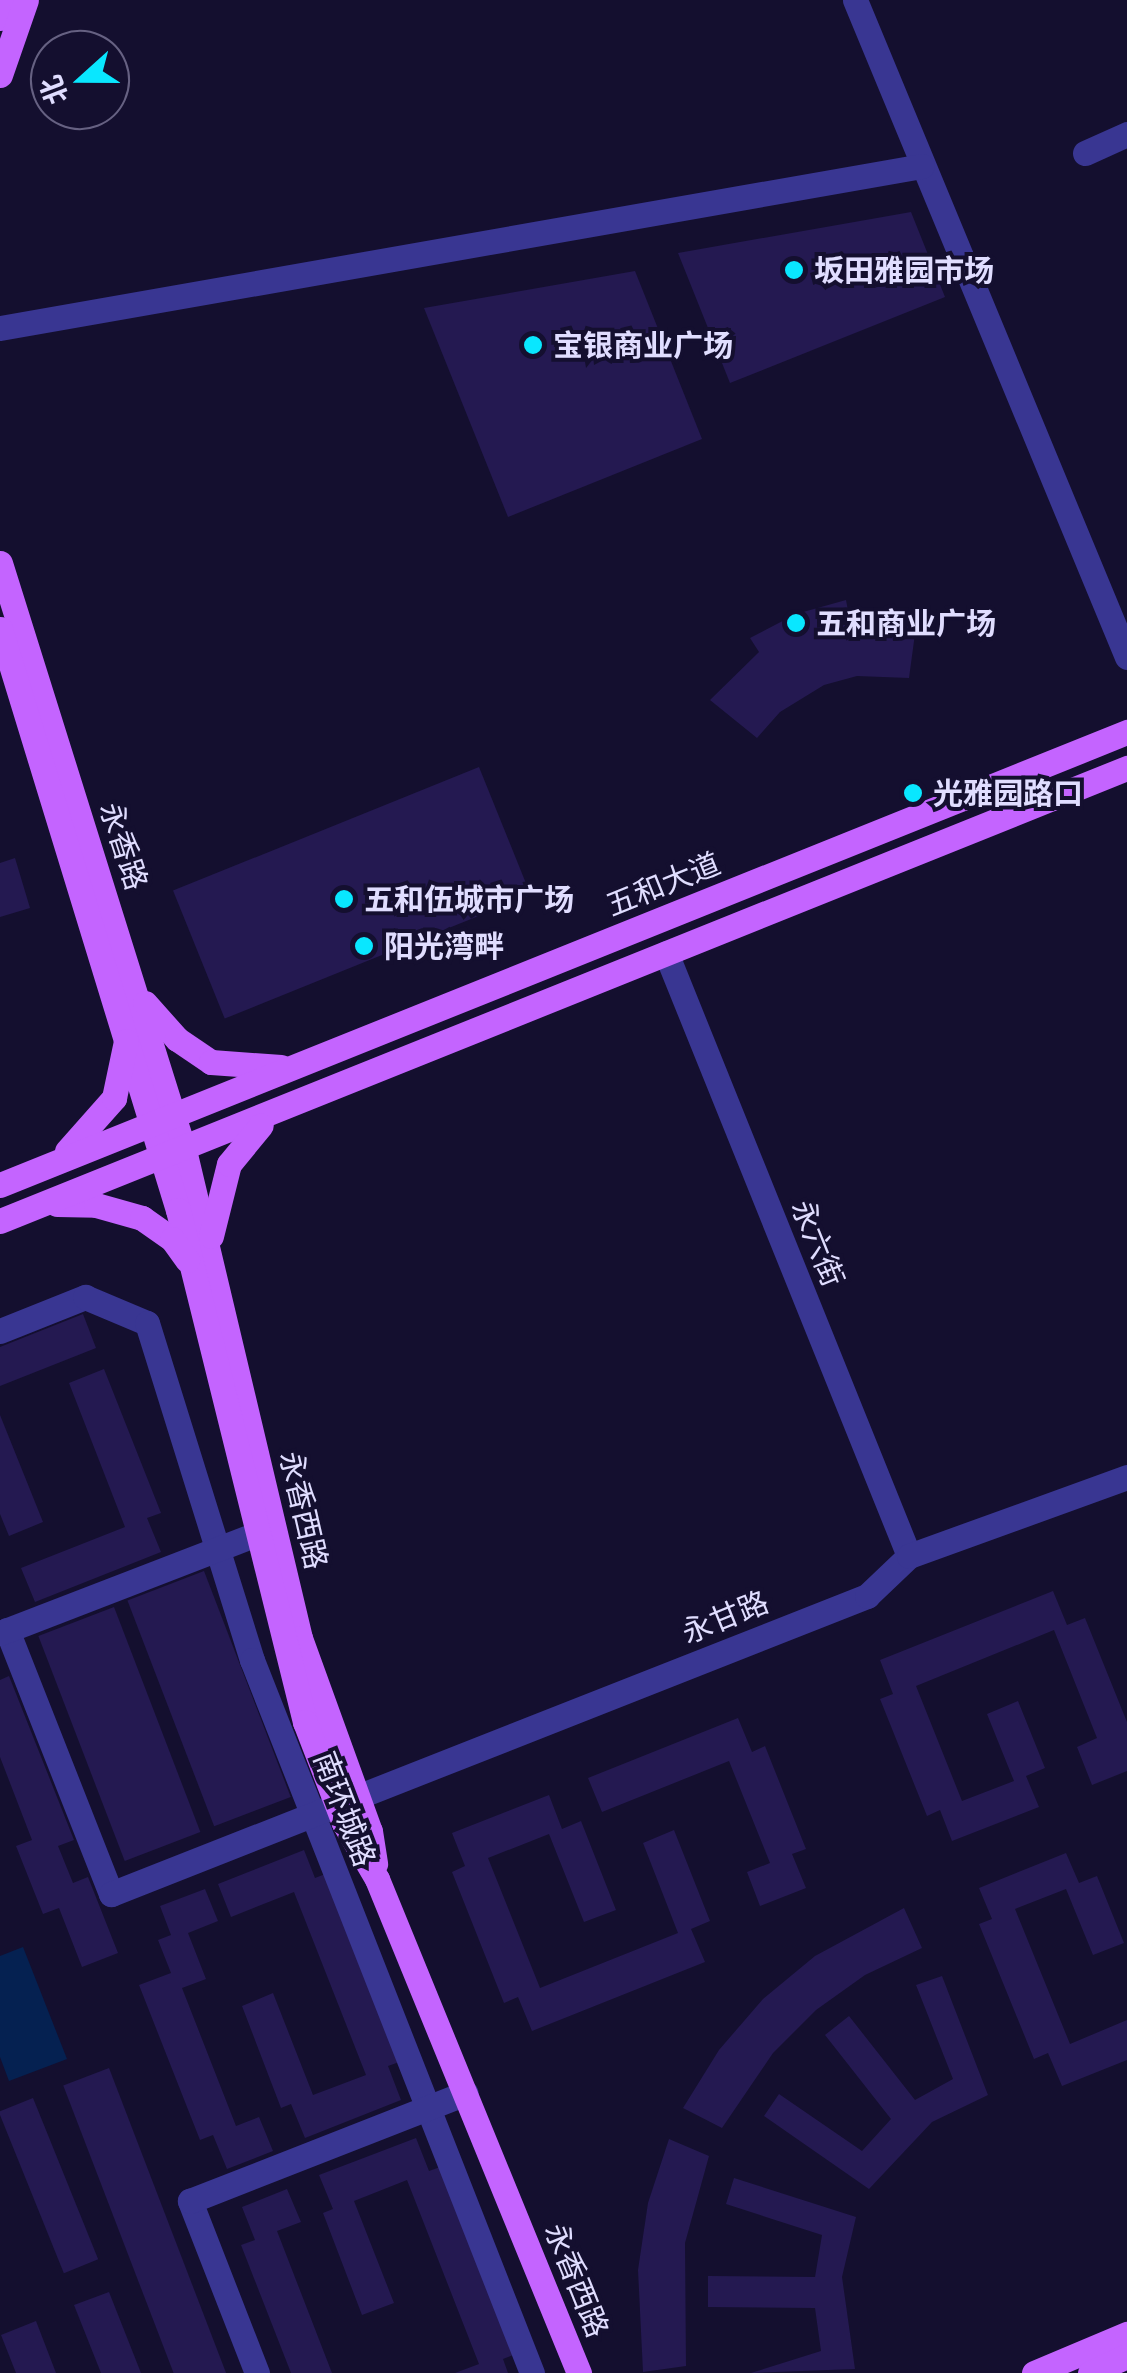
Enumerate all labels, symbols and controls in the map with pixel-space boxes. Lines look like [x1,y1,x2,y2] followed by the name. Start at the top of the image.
[30,30,130,130] north arrow
[33,71,74,109] text: 北
[814,252,994,288] place label: 坂田雅园市场
[783,259,805,281] marker: 坂田雅园市场
[553,327,733,363] place label: 宝银商业广场
[522,334,544,356] marker: 宝银商业广场
[816,605,996,641] place label: 五和商业广场
[785,612,807,634] marker: 五和商业广场
[933,775,1083,811] place label: 光雅园路口
[902,782,924,804] marker: 光雅园路口
[93,798,155,894] street label: 永香路
[601,845,725,923] street label: 五和大道
[364,881,574,917] place label: 五和伍城市广场
[333,888,355,910] marker: 五和伍城市广场
[384,928,504,964] place label: 阳光湾畔
[353,935,375,957] marker: 阳光湾畔
[784,1195,852,1291] street label: 永六街
[273,1447,335,1573] street label: 永香西路
[677,1583,773,1651] street label: 永甘路
[307,1747,383,1871] street label: 南环城路
[538,2218,616,2342] street label: 永香西路

